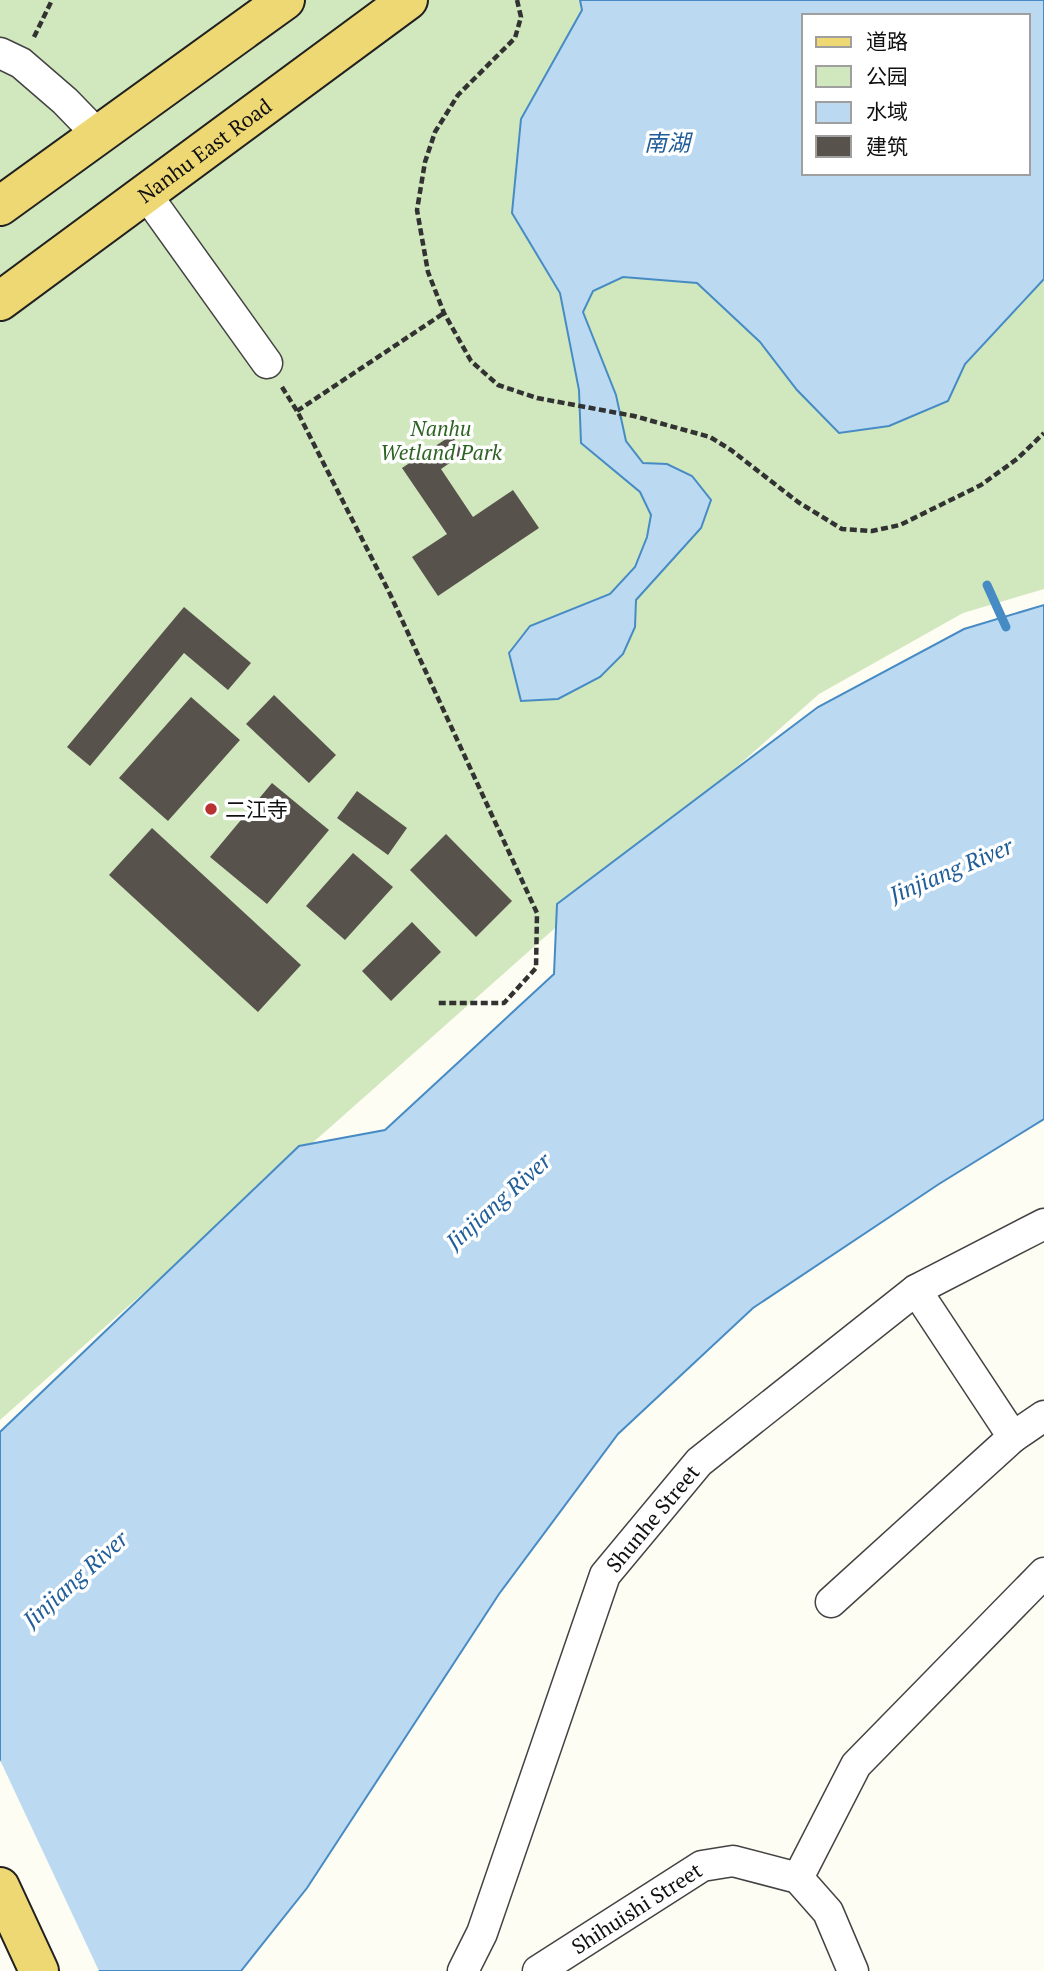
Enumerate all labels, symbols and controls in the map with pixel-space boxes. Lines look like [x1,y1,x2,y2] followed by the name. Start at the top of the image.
[802,14,1030,175] legend
[866,27,908,55] text: 道路
[866,62,908,90] text: 公园
[132,91,277,209] street label: Nanhu East Road
[866,97,908,125] text: 水域
[644,127,693,158] water label: 南湖
[866,132,908,160] text: 建筑
[380,414,503,466] park label: Nanhu Wetland Park
[225,795,288,823] place label: 二江寺
[203,801,219,817] marker: 二江寺
[884,830,1019,910] water label: Jinjiang River
[438,1145,558,1257] water label: Jinjiang River
[599,1458,705,1578] street label: Shunhe Street
[15,1523,135,1635] water label: Jinjiang River
[566,1856,707,1960] street label: Shihuishi Street

